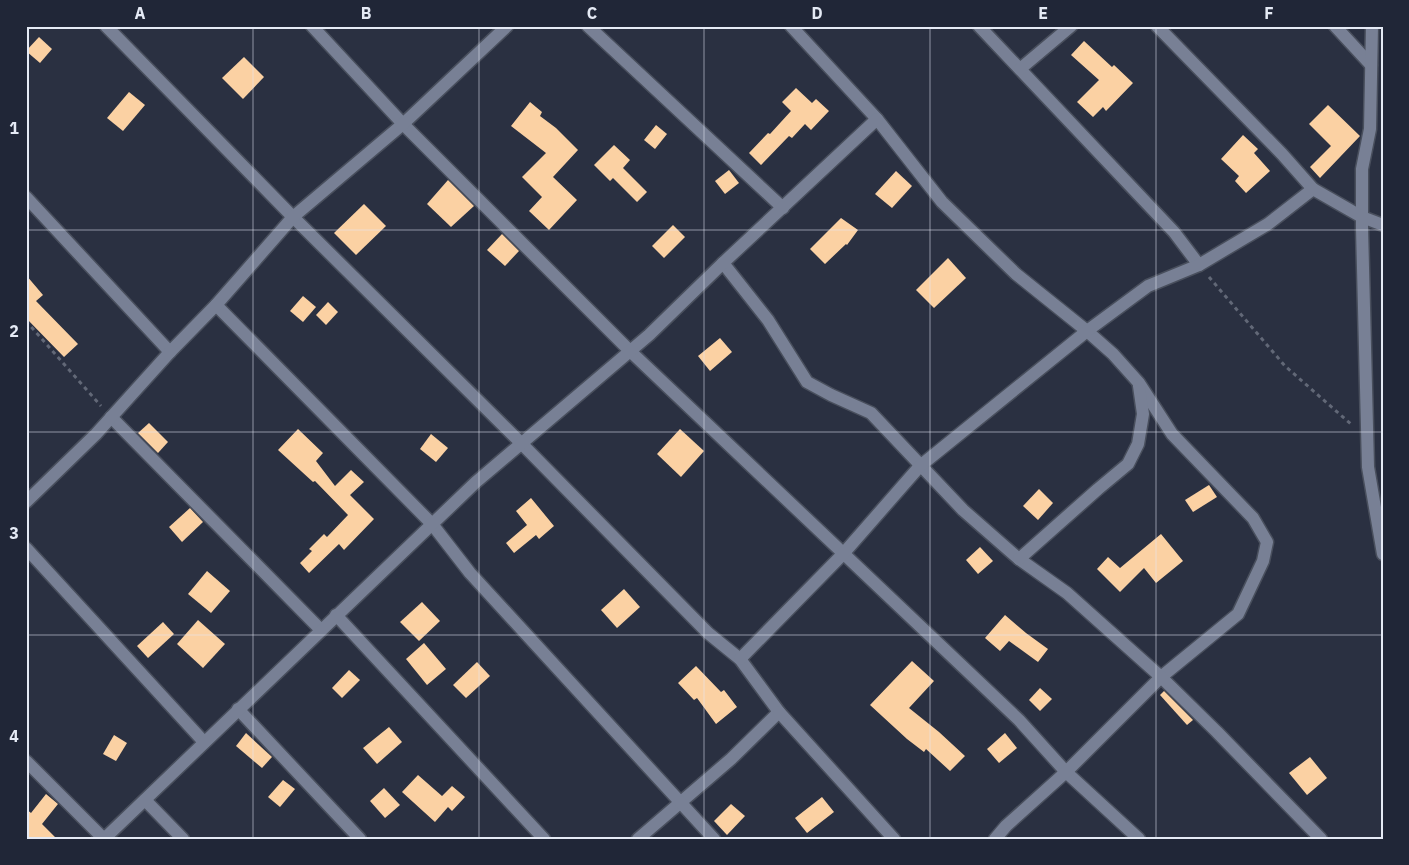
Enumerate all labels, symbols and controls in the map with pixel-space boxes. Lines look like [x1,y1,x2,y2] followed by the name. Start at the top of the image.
[135,3,146,23] text: A
[361,3,372,23] text: B
[587,3,597,23] text: C
[811,3,823,23] text: D
[1038,3,1048,23] text: E
[1264,3,1274,23] text: F
[9,118,19,138] text: 1
[9,321,19,341] text: 2
[9,523,19,543] text: 3
[9,726,19,746] text: 4

